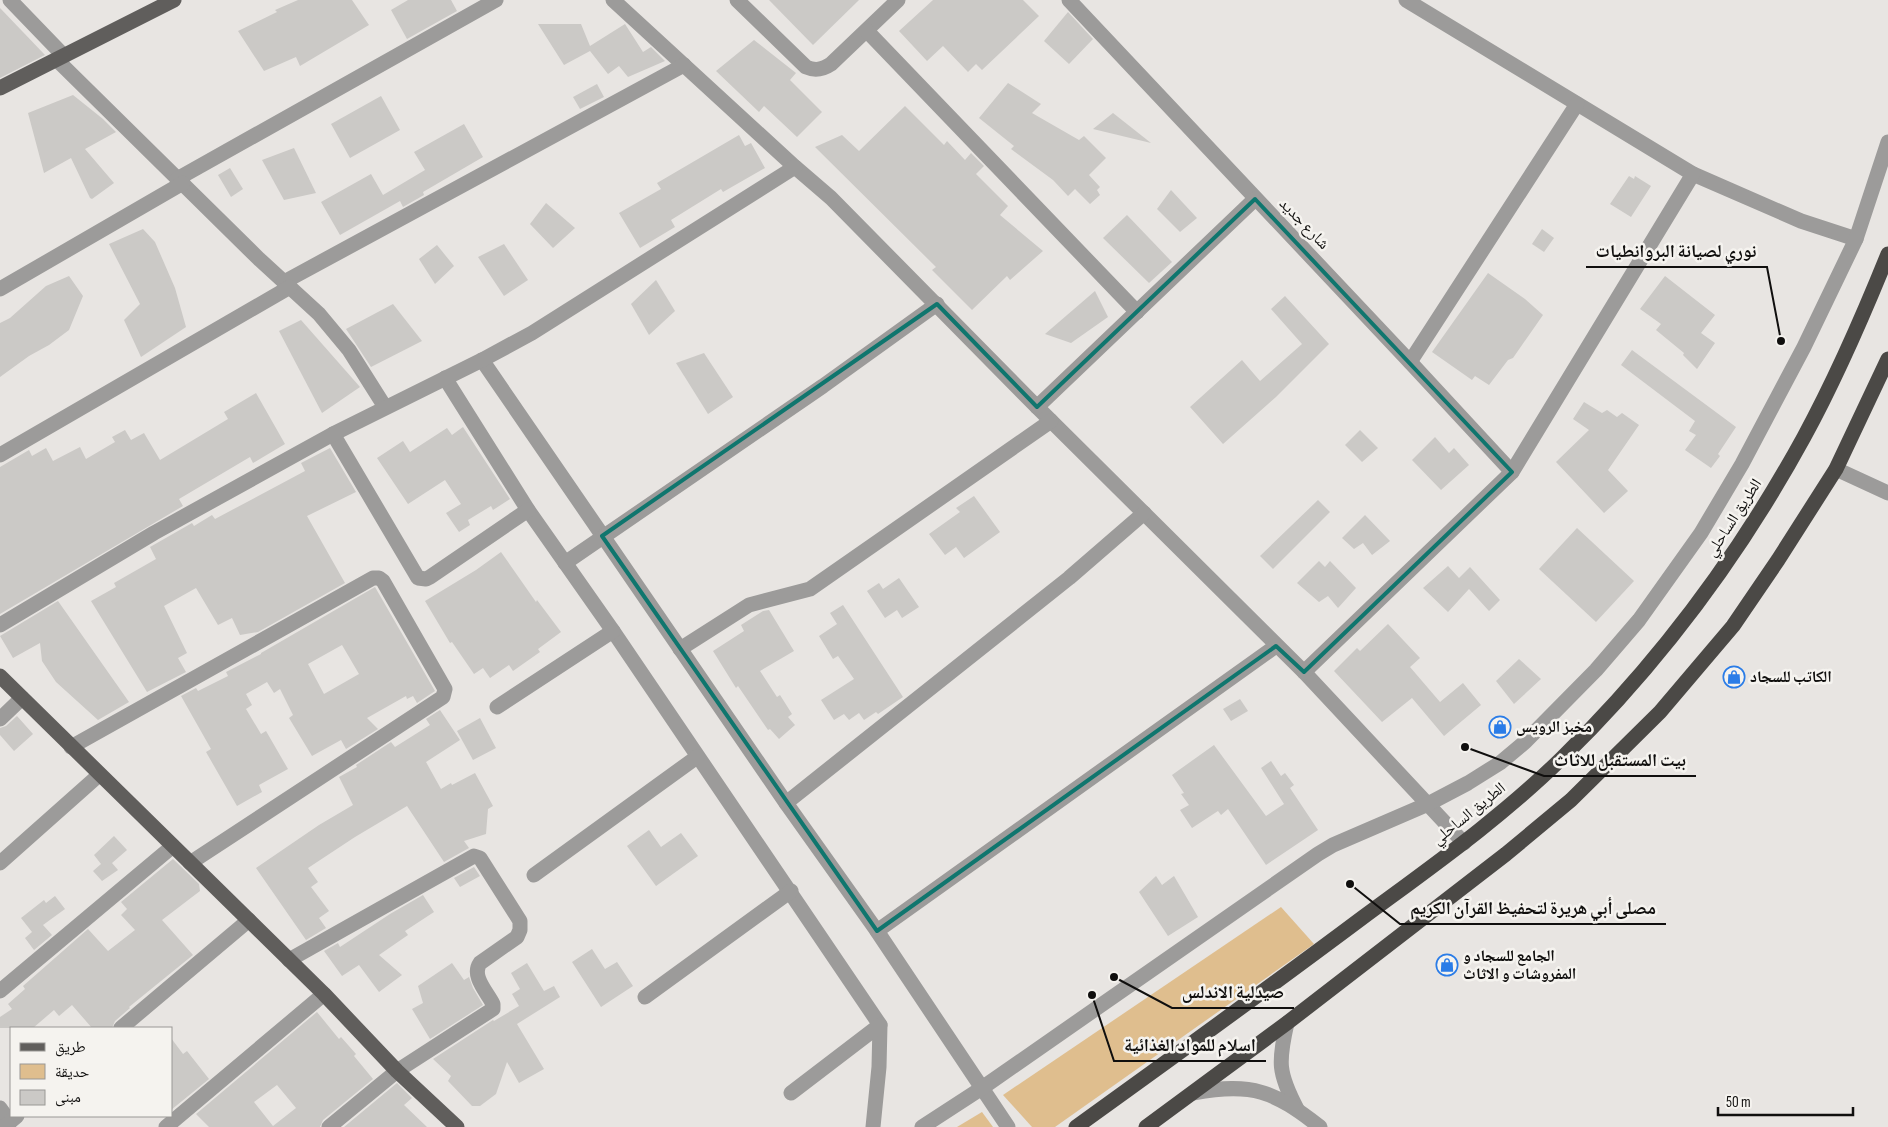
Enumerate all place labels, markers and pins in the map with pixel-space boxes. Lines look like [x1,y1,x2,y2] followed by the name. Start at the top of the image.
[1586,234,1767,267] callout: نوري لصيانة البروانطيات
[1722,665,1746,689] shop icon: الكاتب للسجاد
[1750,668,1832,687] place label: الكاتب للسجاد
[1488,715,1512,739] shop icon: مخبز الرويس
[1516,718,1592,737] place label: مخبز الرويس
[1544,743,1696,776] callout: بيت المستقبل للاثاث
[1400,891,1666,924] callout: مصلى أبي هريرة لتحفيظ القرآن الكريم
[1463,947,1576,984] place label: الجامع للسجاد و المفروشات و الاثاث
[1435,953,1459,977] shop icon: الجامع للسجاد و المفروشات و الاثاث
[1172,975,1294,1008] callout: صيدلية الاندلس
[1114,1028,1266,1061] callout: اسلام للمواد الغذائية

